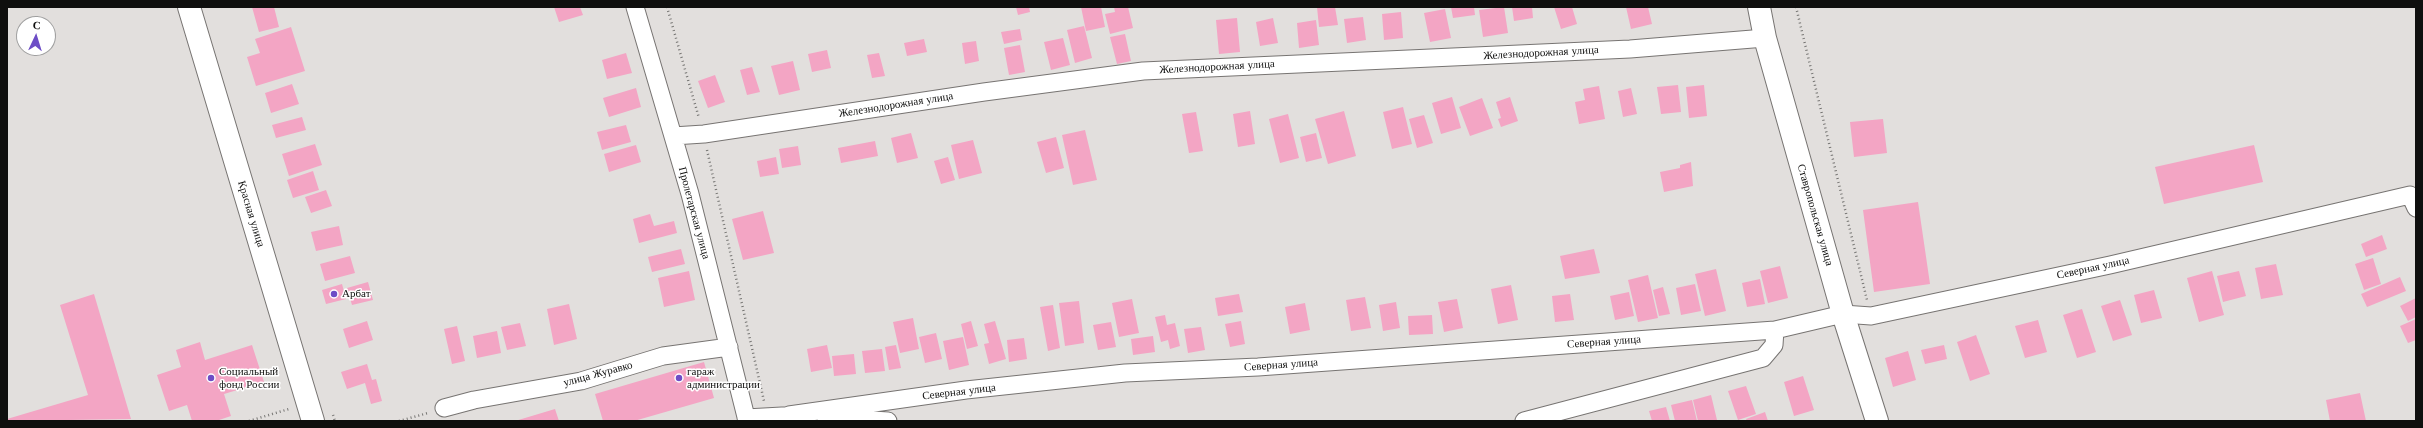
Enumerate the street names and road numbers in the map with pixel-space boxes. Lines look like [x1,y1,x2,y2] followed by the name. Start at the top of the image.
[1483,43,1599,63] street label: Железнодорожная улица
[1159,57,1275,77] street label: Железнодорожная улица
[838,89,954,121] street label: Железнодорожная улица
[1794,163,1836,267] street label: Ставропольская улица
[675,165,713,261] street label: Пролетарская улица
[235,179,267,249] street label: Красная улица
[2055,254,2131,282] street label: Северная улица
[1567,333,1641,351] street label: Северная улица
[1244,356,1318,374] street label: Северная улица
[562,358,634,390] street label: улица Журавко
[921,381,997,403] street label: Северная улица

